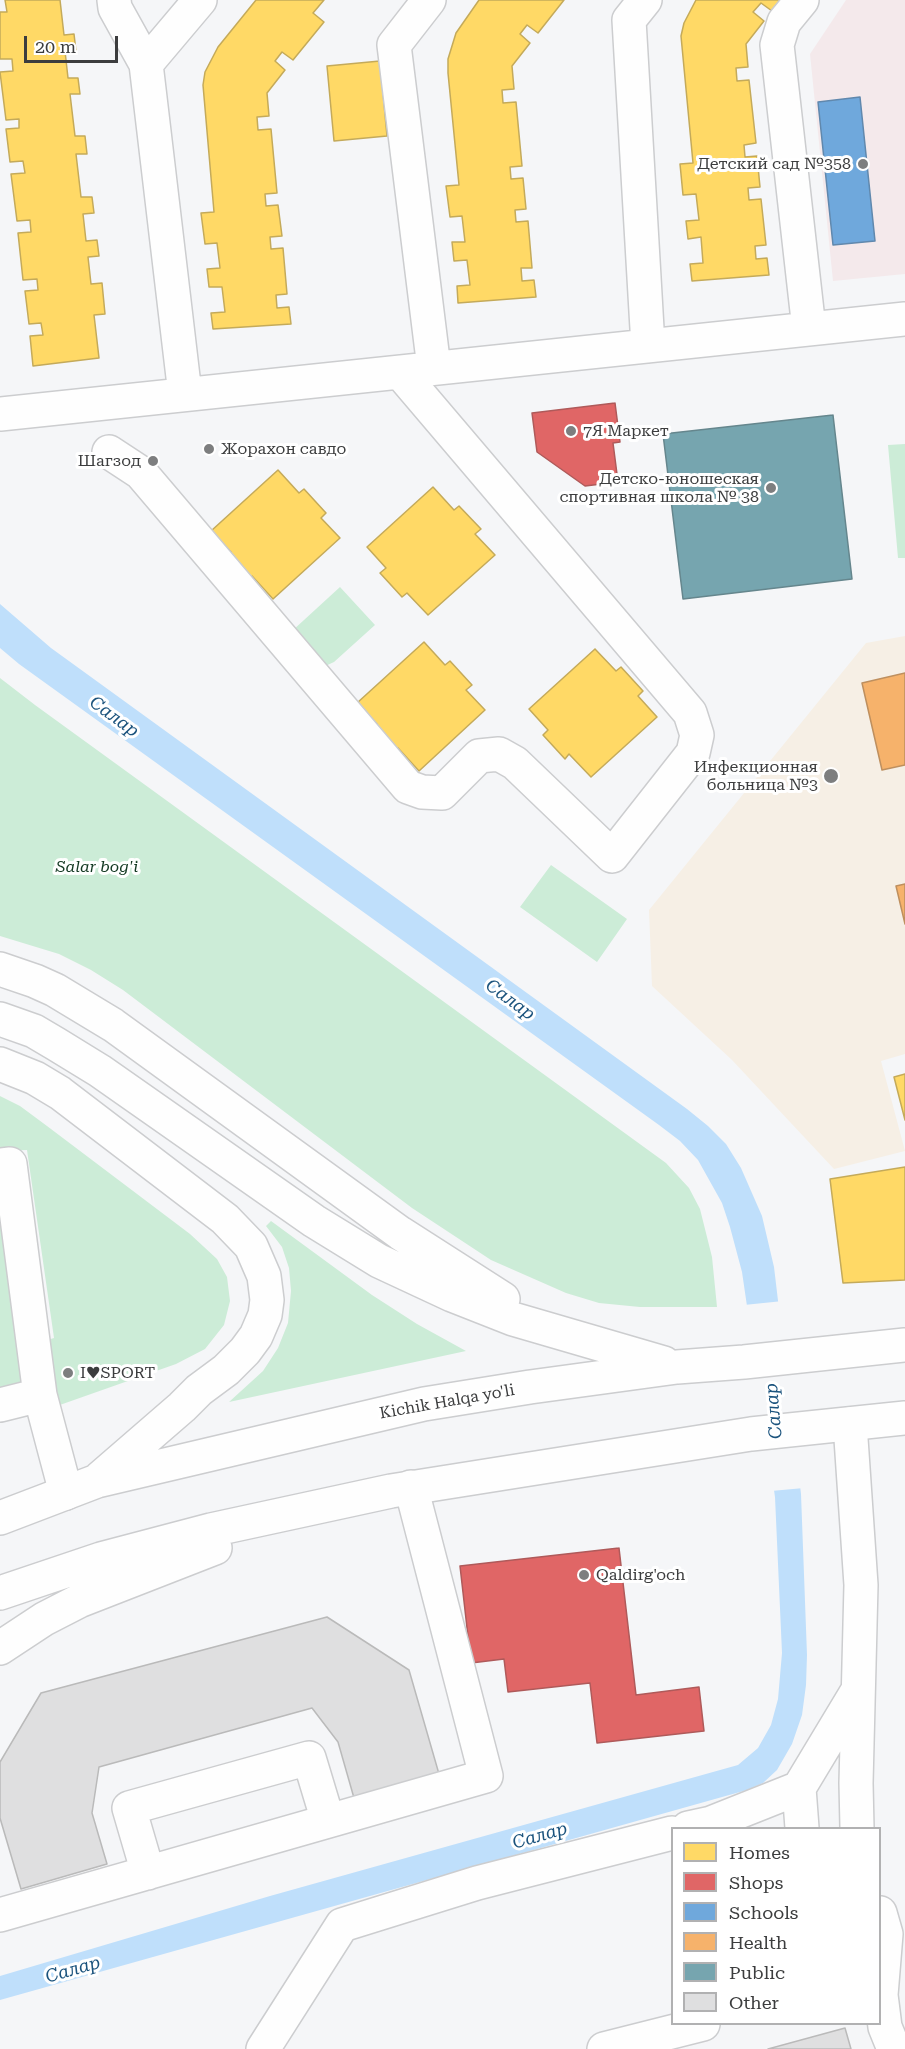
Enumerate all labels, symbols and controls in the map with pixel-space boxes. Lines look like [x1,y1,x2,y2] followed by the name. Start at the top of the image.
[27,24,122,62] scale bar
[35,36,76,57] text: 20 m
[697,154,851,174] place label: Детский сад №358
[856,157,870,171] marker: Детский сад №358
[583,421,669,441] place label: 7Я Маркет
[564,424,578,438] marker: 7Я Маркет
[221,439,346,459] place label: Жорахон савдо
[202,442,216,456] marker: Жорахон савдо
[78,451,141,471] place label: Шагзод
[146,454,160,468] marker: Шагзод
[559,469,759,507] place label: Детско-юношеская спортивная школа № 38
[764,481,778,495] marker: Детско-юношеская спортивная школа № 38
[85,692,143,742] water label: Салар
[694,757,818,795] place label: Инфекционная больница №3
[822,767,840,785] marker: Инфекционная больница №3
[56,857,138,877] park label: Salar bog'i
[481,975,539,1025] water label: Салар
[80,1363,155,1383] place label: I♥SPORT
[61,1366,75,1380] marker: I♥SPORT
[378,1381,516,1423] street label: Kichik Halqa yo'li
[761,1382,787,1440] water label: Салар
[596,1565,685,1585] place label: Qaldirg'och
[577,1568,591,1582] marker: Qaldirg'och
[510,1818,570,1854] water label: Салар
[671,1827,881,2025] legend
[729,1842,790,1863] text: Homes
[729,1872,783,1893] text: Shops
[729,1902,798,1923] text: Schools
[729,1932,787,1953] text: Health
[43,1952,103,1988] water label: Салар
[729,1962,785,1983] text: Public
[729,1992,779,2013] text: Other

